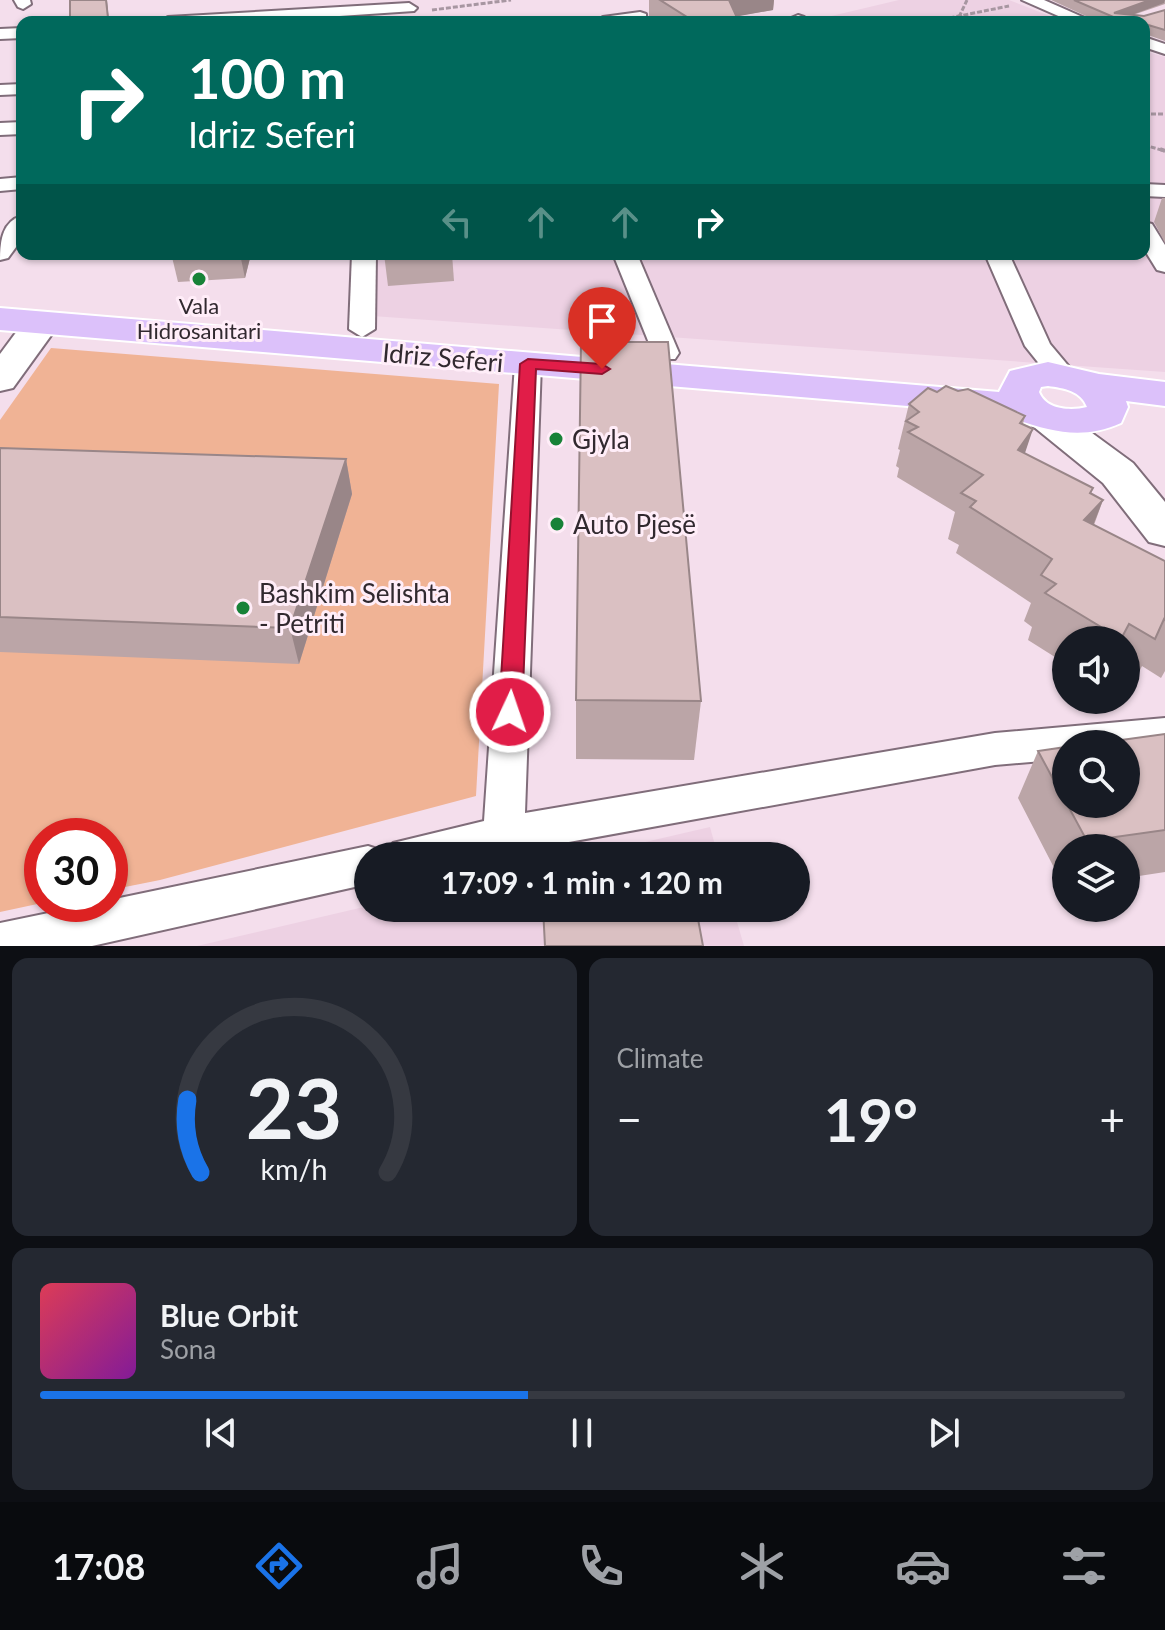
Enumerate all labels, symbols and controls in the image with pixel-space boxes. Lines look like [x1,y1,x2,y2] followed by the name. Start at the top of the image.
[188,44,346,111] text: 100 m
[56,48,160,152] icon: right
[188,112,356,156] text: Idriz Seferi
[435,200,479,244] icon: left
[519,200,563,244] icon: ahead
[603,200,647,244] icon: ahead
[687,200,731,244] icon: right
[190,270,208,288] marker: Vala Hidrosanitari
[568,287,636,369] pin
[137,292,261,344] place label: Vala Hidrosanitari
[580,299,624,343] icon: arrive
[381,336,505,378] street label: Idriz Seferi
[572,423,630,455] place label: Gjyla
[547,430,565,448] marker: Gjyla
[573,508,696,540] place label: Auto Pjesë
[548,515,566,533] marker: Auto Pjesë
[259,577,450,639] place label: Bashkim Selishta - Petriti
[234,599,252,617] marker: Bashkim Selishta - Petriti
[1052,626,1140,922] map controls
[1052,626,1140,714] button: sound
[468,670,552,754] position arrow
[1052,730,1140,818] button: search
[24,818,128,922] speed limit sign: 30
[1052,834,1140,922] button: layers
[441,864,723,900] text: 17:09 · 1 min · 120 m
[617,1042,703,1074] text: Climate
[246,1057,343,1157] text: 23
[823,1083,918,1155] text: 19°
[617,1093,642,1145] text: −
[1099,1093,1125,1145] text: +
[261,1152,328,1186] text: km/h
[160,1297,298,1333] text: Blue Orbit
[160,1333,216,1365] text: Sona
[199,1411,243,1455] icon: previous
[560,1411,604,1455] icon: pause
[922,1411,966,1455] icon: next
[251,1538,307,1594] icon: directions
[412,1538,468,1594] icon: music
[573,1538,629,1594] icon: phone
[734,1538,790,1594] icon: climate
[895,1538,951,1594] icon: car
[1056,1538,1112,1594] icon: filters
[53,1544,145,1588] text: 17:08

